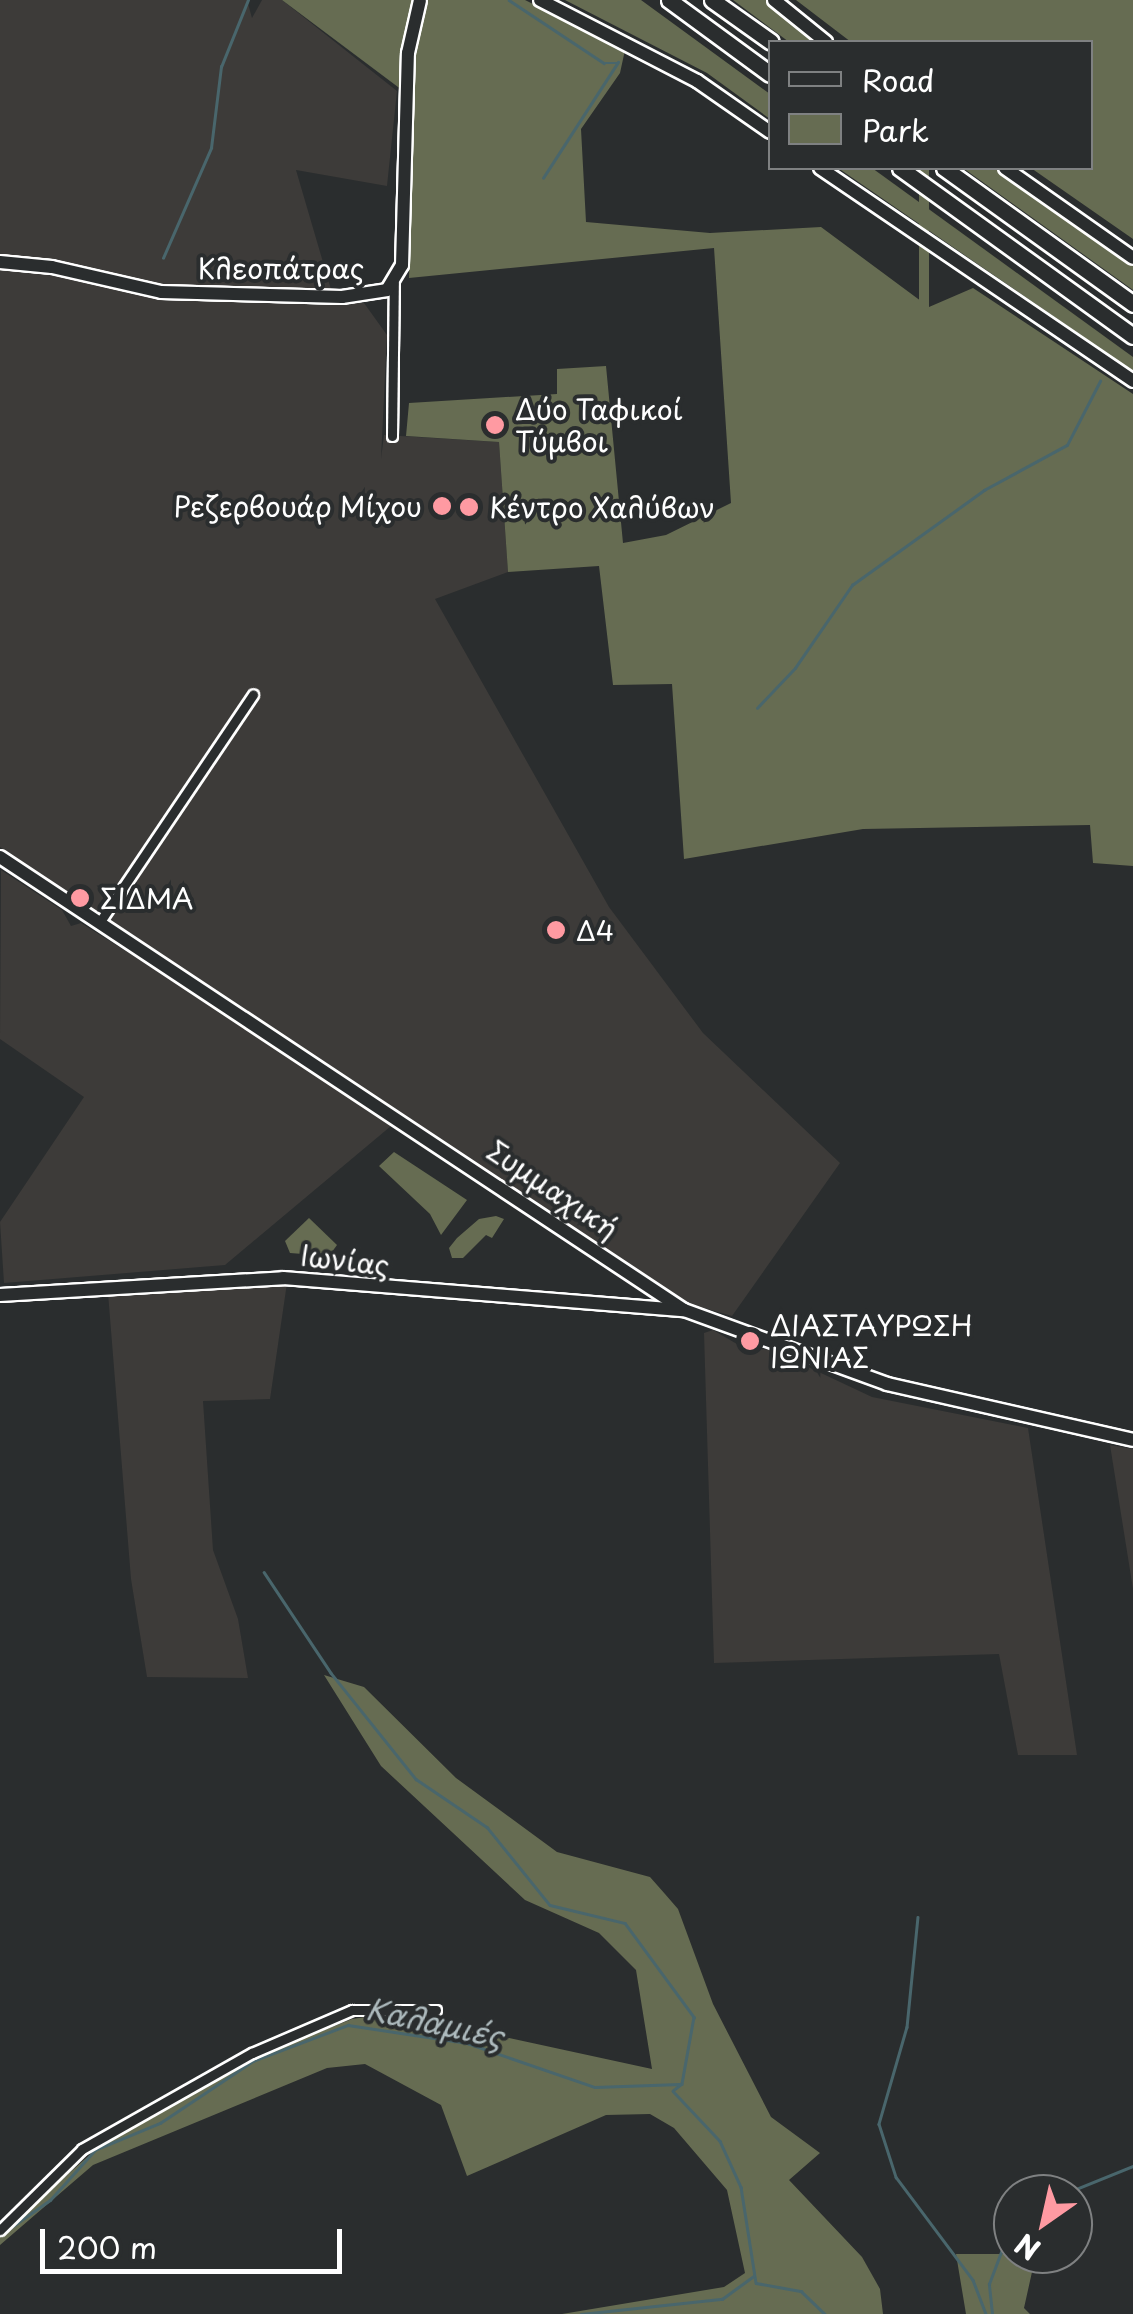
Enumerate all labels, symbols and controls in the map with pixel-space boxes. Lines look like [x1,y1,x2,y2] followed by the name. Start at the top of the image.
[768,40,1093,170] legend
[862,57,935,102] text: Road
[862,107,929,152] text: Park
[198,251,364,285] street label: Κλεοπάτρας
[515,392,683,458] place label: Δύο Ταφικοί Τύμβοι
[484,414,506,436] marker: Δύο Ταφικοί Τύμβοι
[173,489,422,523] place label: Ρεζερβουάρ Μίχου
[489,490,715,524] place label: Κέντρο Χαλύβων
[431,495,453,517] marker: Ρεζερβουάρ Μίχου
[458,496,480,518] marker: Κέντρο Χαλύβων
[100,881,193,915] place label: ΣΙΔΜΑ
[69,887,91,909] marker: ΣΙΔΜΑ
[576,913,614,947] place label: Δ4
[545,919,567,941] marker: Δ4
[481,1133,625,1245] street label: Συμμαχική
[299,1238,391,1282] street label: Ιωνίας
[770,1308,973,1374] place label: ΔΙΑΣΤΑΥΡΩΣΗ ΙΩΝΙΑΣ
[739,1330,761,1352] marker: ΔΙΑΣΤΑΥΡΩΣΗ ΙΩΝΙΑΣ
[363,1990,507,2054] water label: Καλαμιές
[993,2174,1093,2274] north arrow
[45,2209,348,2271] scale bar
[57,2224,157,2269] text: 200 m
[1006,2224,1048,2272] text: N

